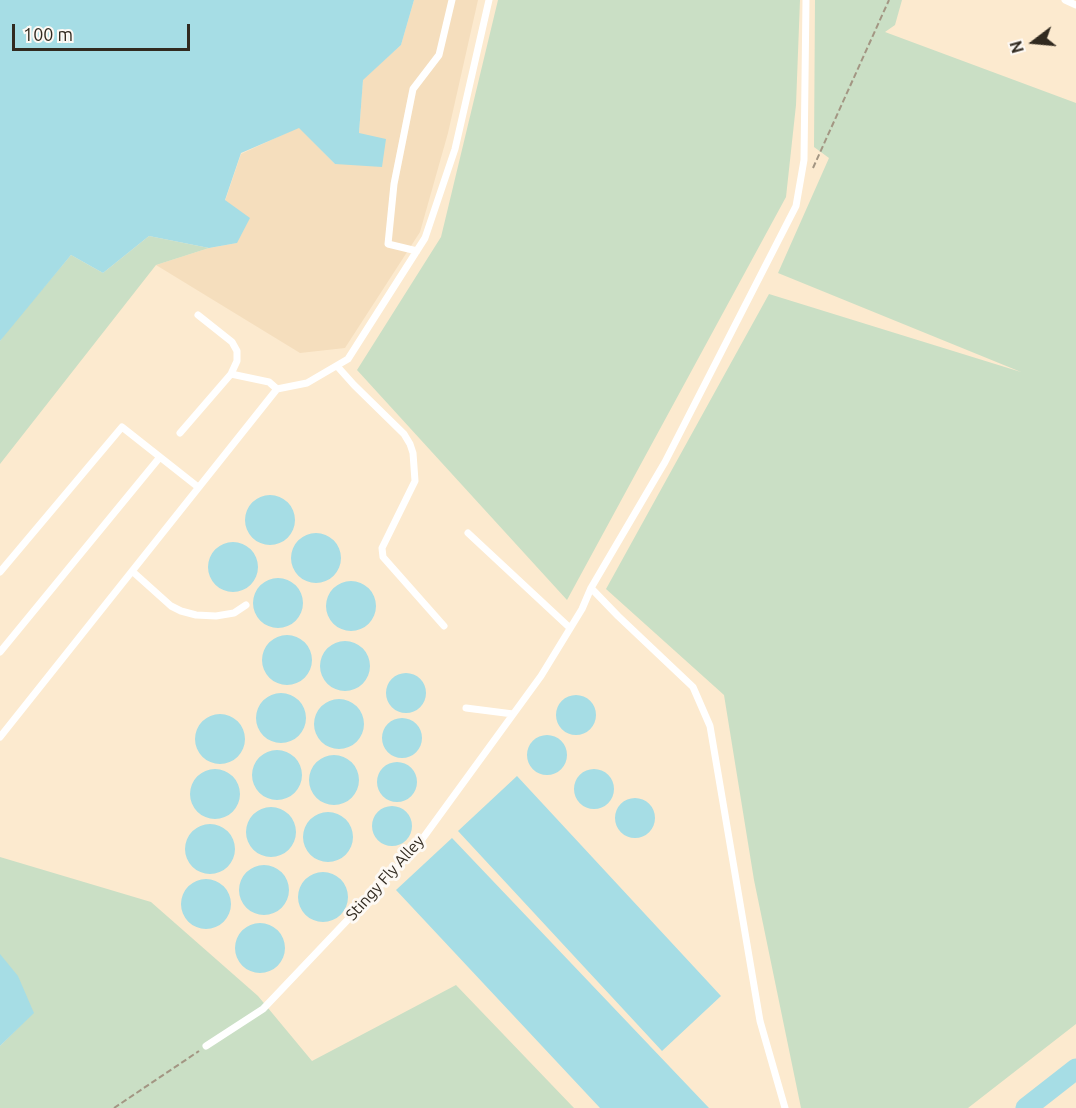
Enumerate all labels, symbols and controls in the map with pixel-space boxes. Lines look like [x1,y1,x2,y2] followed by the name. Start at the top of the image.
[15,12,194,50] scale bar
[1004,12,1064,72] north arrow
[23,24,73,44] text: 100 m
[1006,39,1027,55] text: N
[342,832,428,924] street label: Stingy Fly Alley

